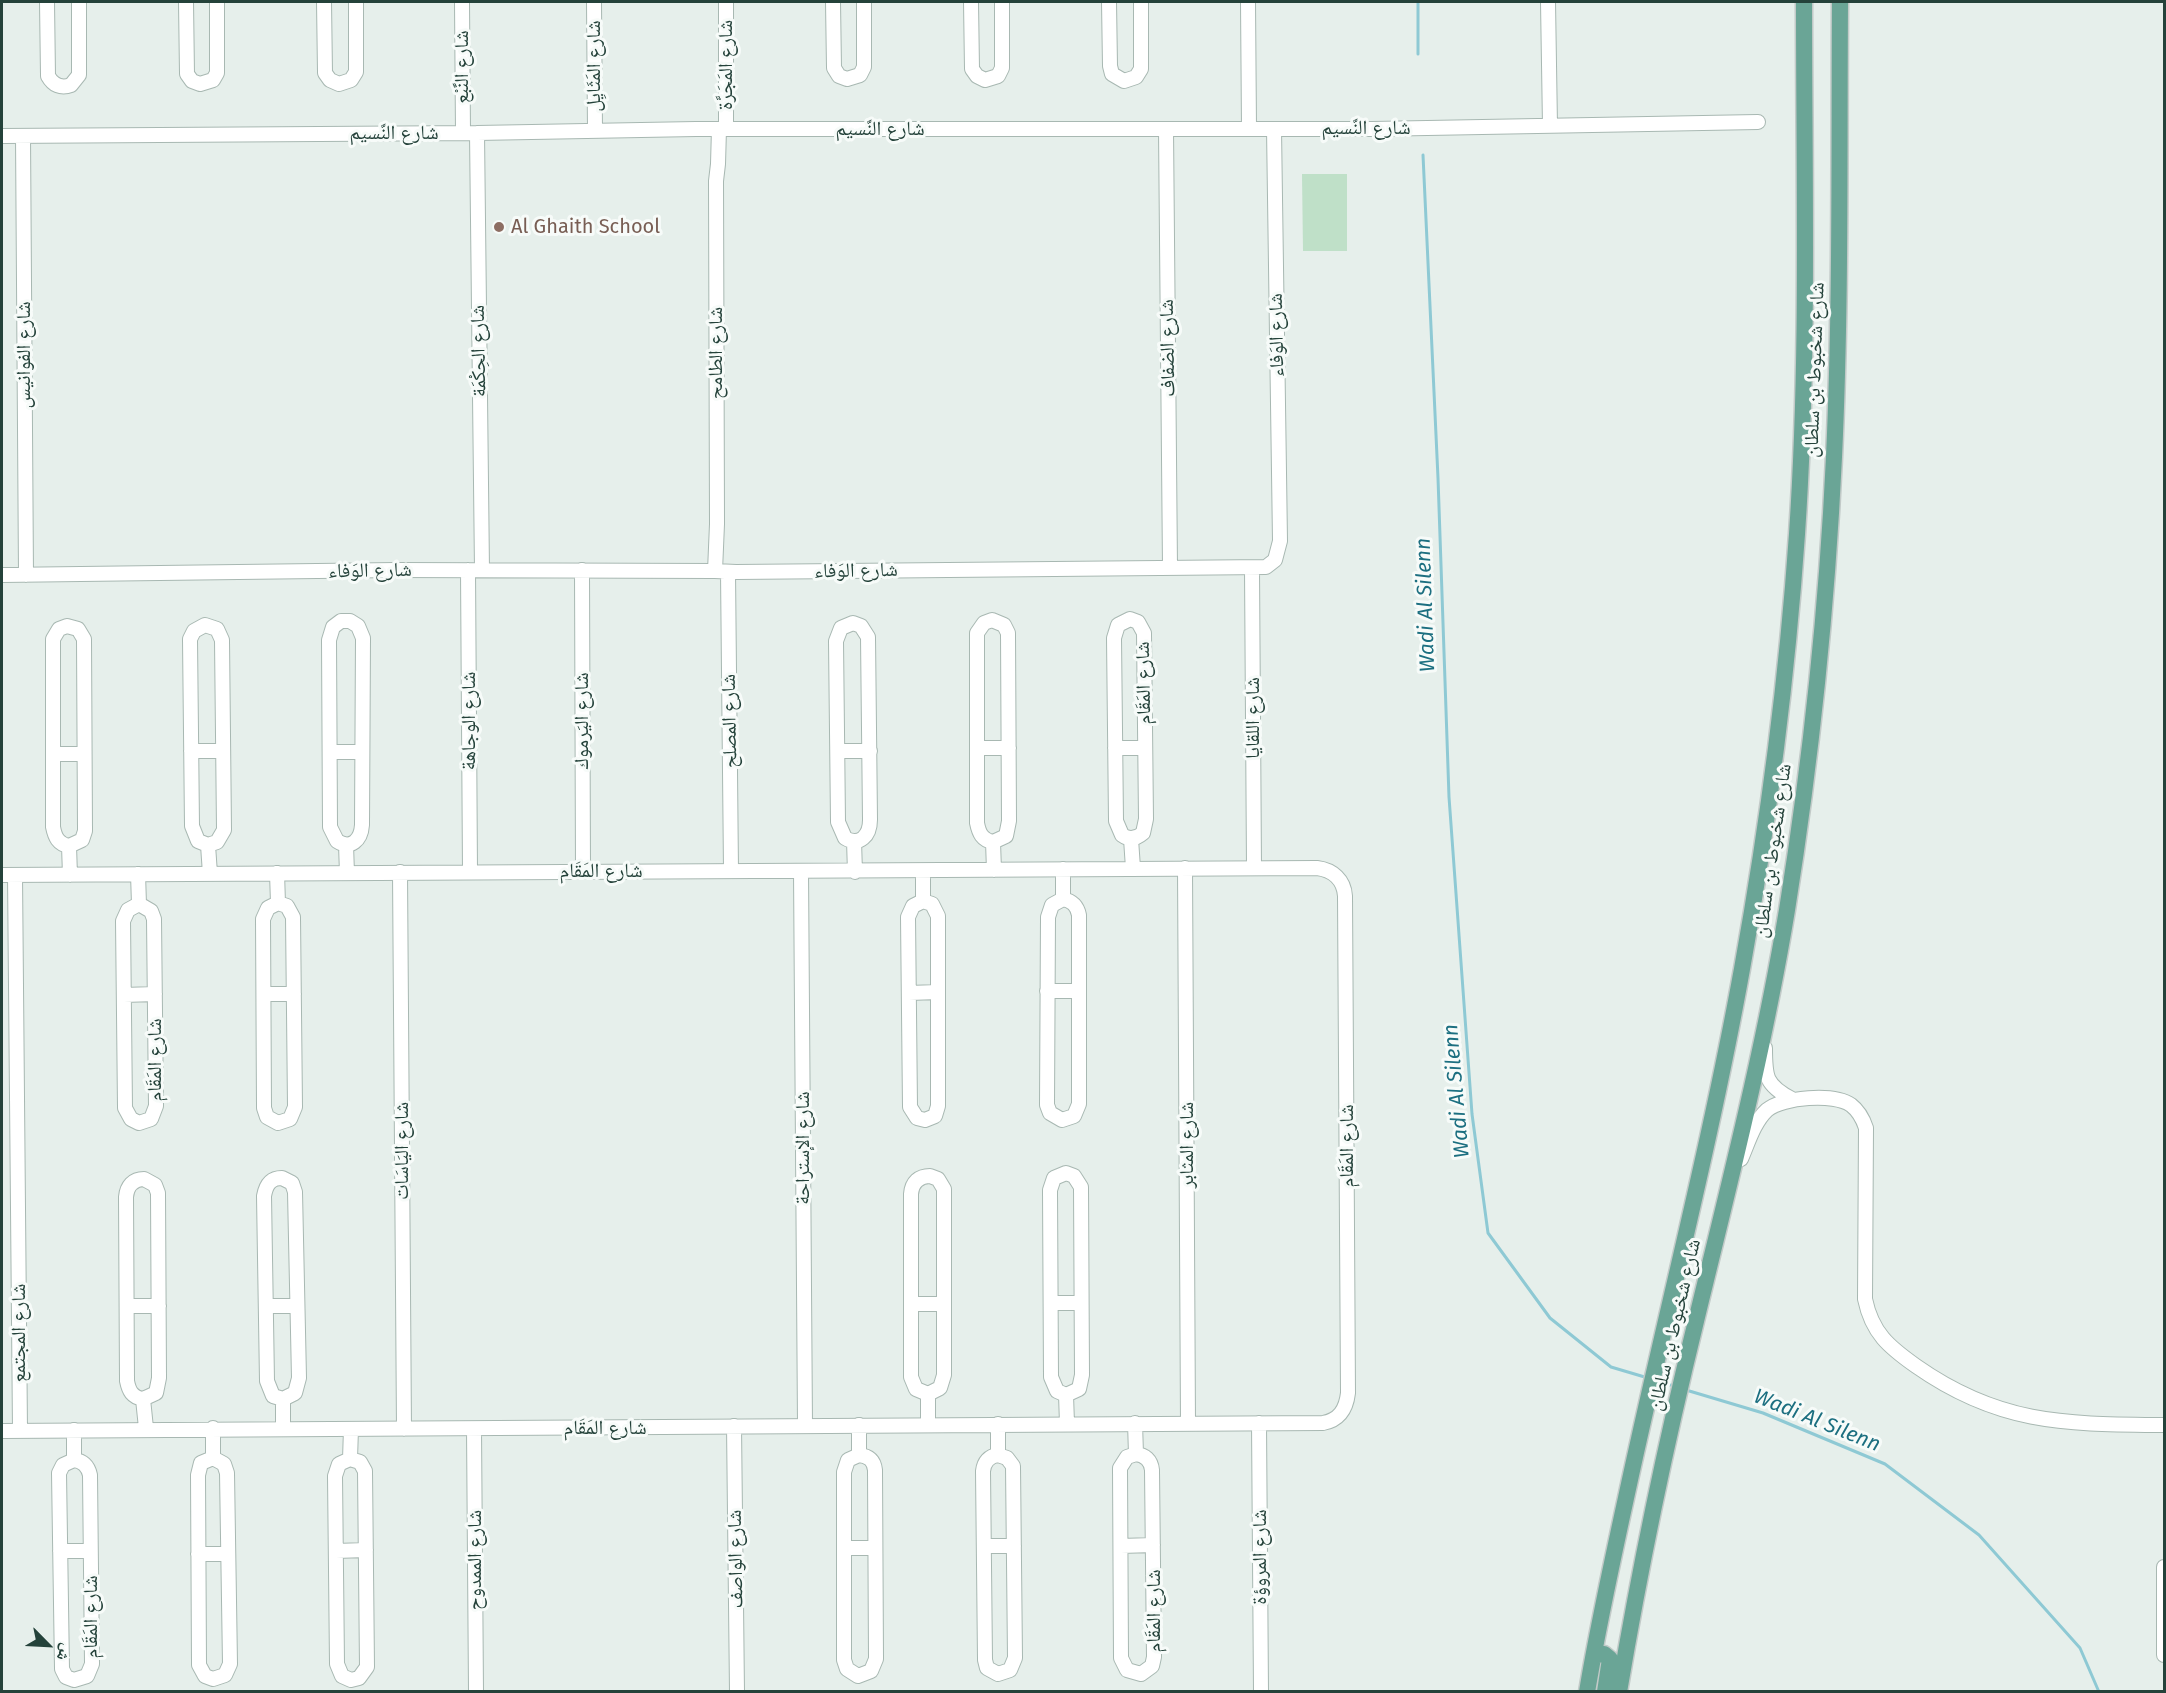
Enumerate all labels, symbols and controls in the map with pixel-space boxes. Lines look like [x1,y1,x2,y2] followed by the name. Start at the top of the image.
[582,20,606,112] street label: شارع المَثَايِل
[714,20,738,110] street label: شارع المَجَرَّة
[450,30,474,104] street label: شارع النَّبْع
[1321,116,1411,140] street label: شارع النَّسيم
[835,117,925,141] street label: شارع النَّسيم
[349,121,439,145] street label: شارع النَّسيم
[511,215,660,239] place label: Al Ghaith School
[492,220,506,234] marker: Al Ghaith School
[1800,282,1830,458] street label: شارع شخبوط بن سلطان
[1264,293,1290,377] street label: شارع الوَفاء
[1155,299,1181,397] street label: شارع الضفاف
[12,301,36,409] street label: شارع الفوانيس
[466,305,492,397] street label: شارع الحِكْمَة
[704,307,728,399] street label: شارع الطامح
[1411,537,1441,673] water label: Wadi Al Silenn
[328,558,412,584] street label: شارع الوَفاء
[814,558,898,584] street label: شارع الوَفاء
[1131,641,1157,725] street label: شارع المَقَام
[457,672,481,770] street label: شارع الوجاهة
[570,672,594,770] street label: شارع اليَرموك
[717,674,743,768] street label: شارع المصلح
[1241,677,1265,759] street label: شارع اللقايا
[1749,762,1797,940] street label: شارع شخبوط بن سلطان
[559,859,643,883] street label: شارع المَقَام
[143,1018,167,1102] street label: شارع المَقَام
[1439,1023,1475,1159] water label: Wadi Al Silenn
[791,1091,815,1205] street label: شارع الإستراحة
[390,1102,414,1200] street label: شارع اليَاسَات
[1175,1102,1199,1188] street label: شارع المثابر
[1335,1104,1359,1188] street label: شارع المَقَام
[1644,1237,1706,1413] street label: شارع شخبوط بن سلطان
[7,1284,31,1382] street label: شارع المجتمع
[1750,1384,1884,1458] water label: Wadi Al Silenn
[563,1416,647,1440] street label: شارع المَقَام
[1248,1509,1272,1605] street label: شارع المروؤة
[463,1510,487,1610] street label: شارع الممدوح
[723,1510,749,1608] street label: شارع الواصف
[1142,1569,1166,1653] street label: شارع المَقَام
[79,1575,103,1659] street label: شارع المَقَام
[18,1615,78,1675] north arrow
[53,1641,77,1664] text: ش

